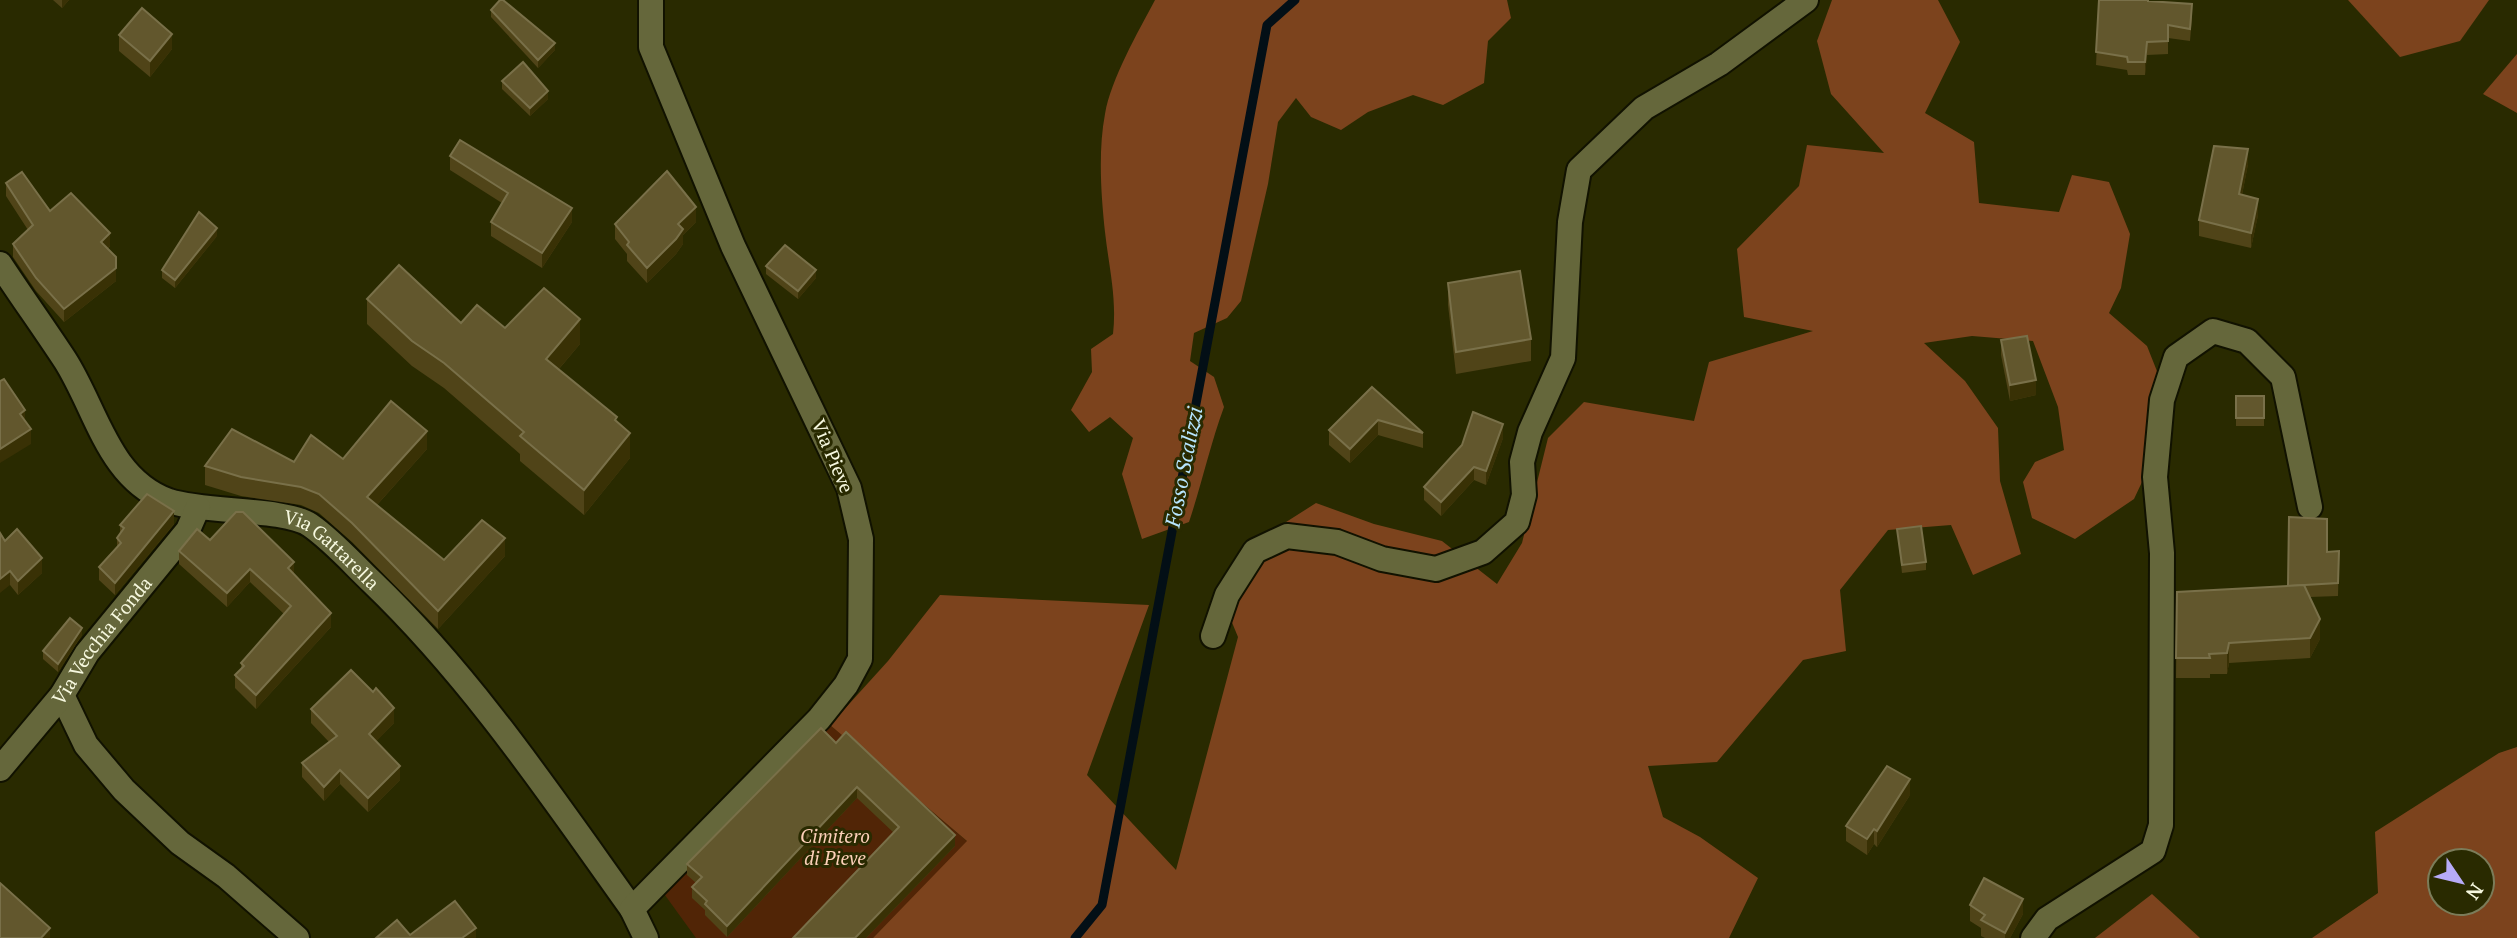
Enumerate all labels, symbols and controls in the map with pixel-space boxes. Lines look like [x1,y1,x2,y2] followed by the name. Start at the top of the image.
[1157,404,1208,530] water label: Fosso Scalizzi
[807,415,860,497] street label: Via Pieve
[282,503,385,595] street label: Via Gattarella
[46,571,157,710] street label: Via Vecchia Fonda
[800,823,870,870] park label: Cimitero di Pieve
[2426,847,2496,917] north arrow
[2461,879,2490,906] text: N

